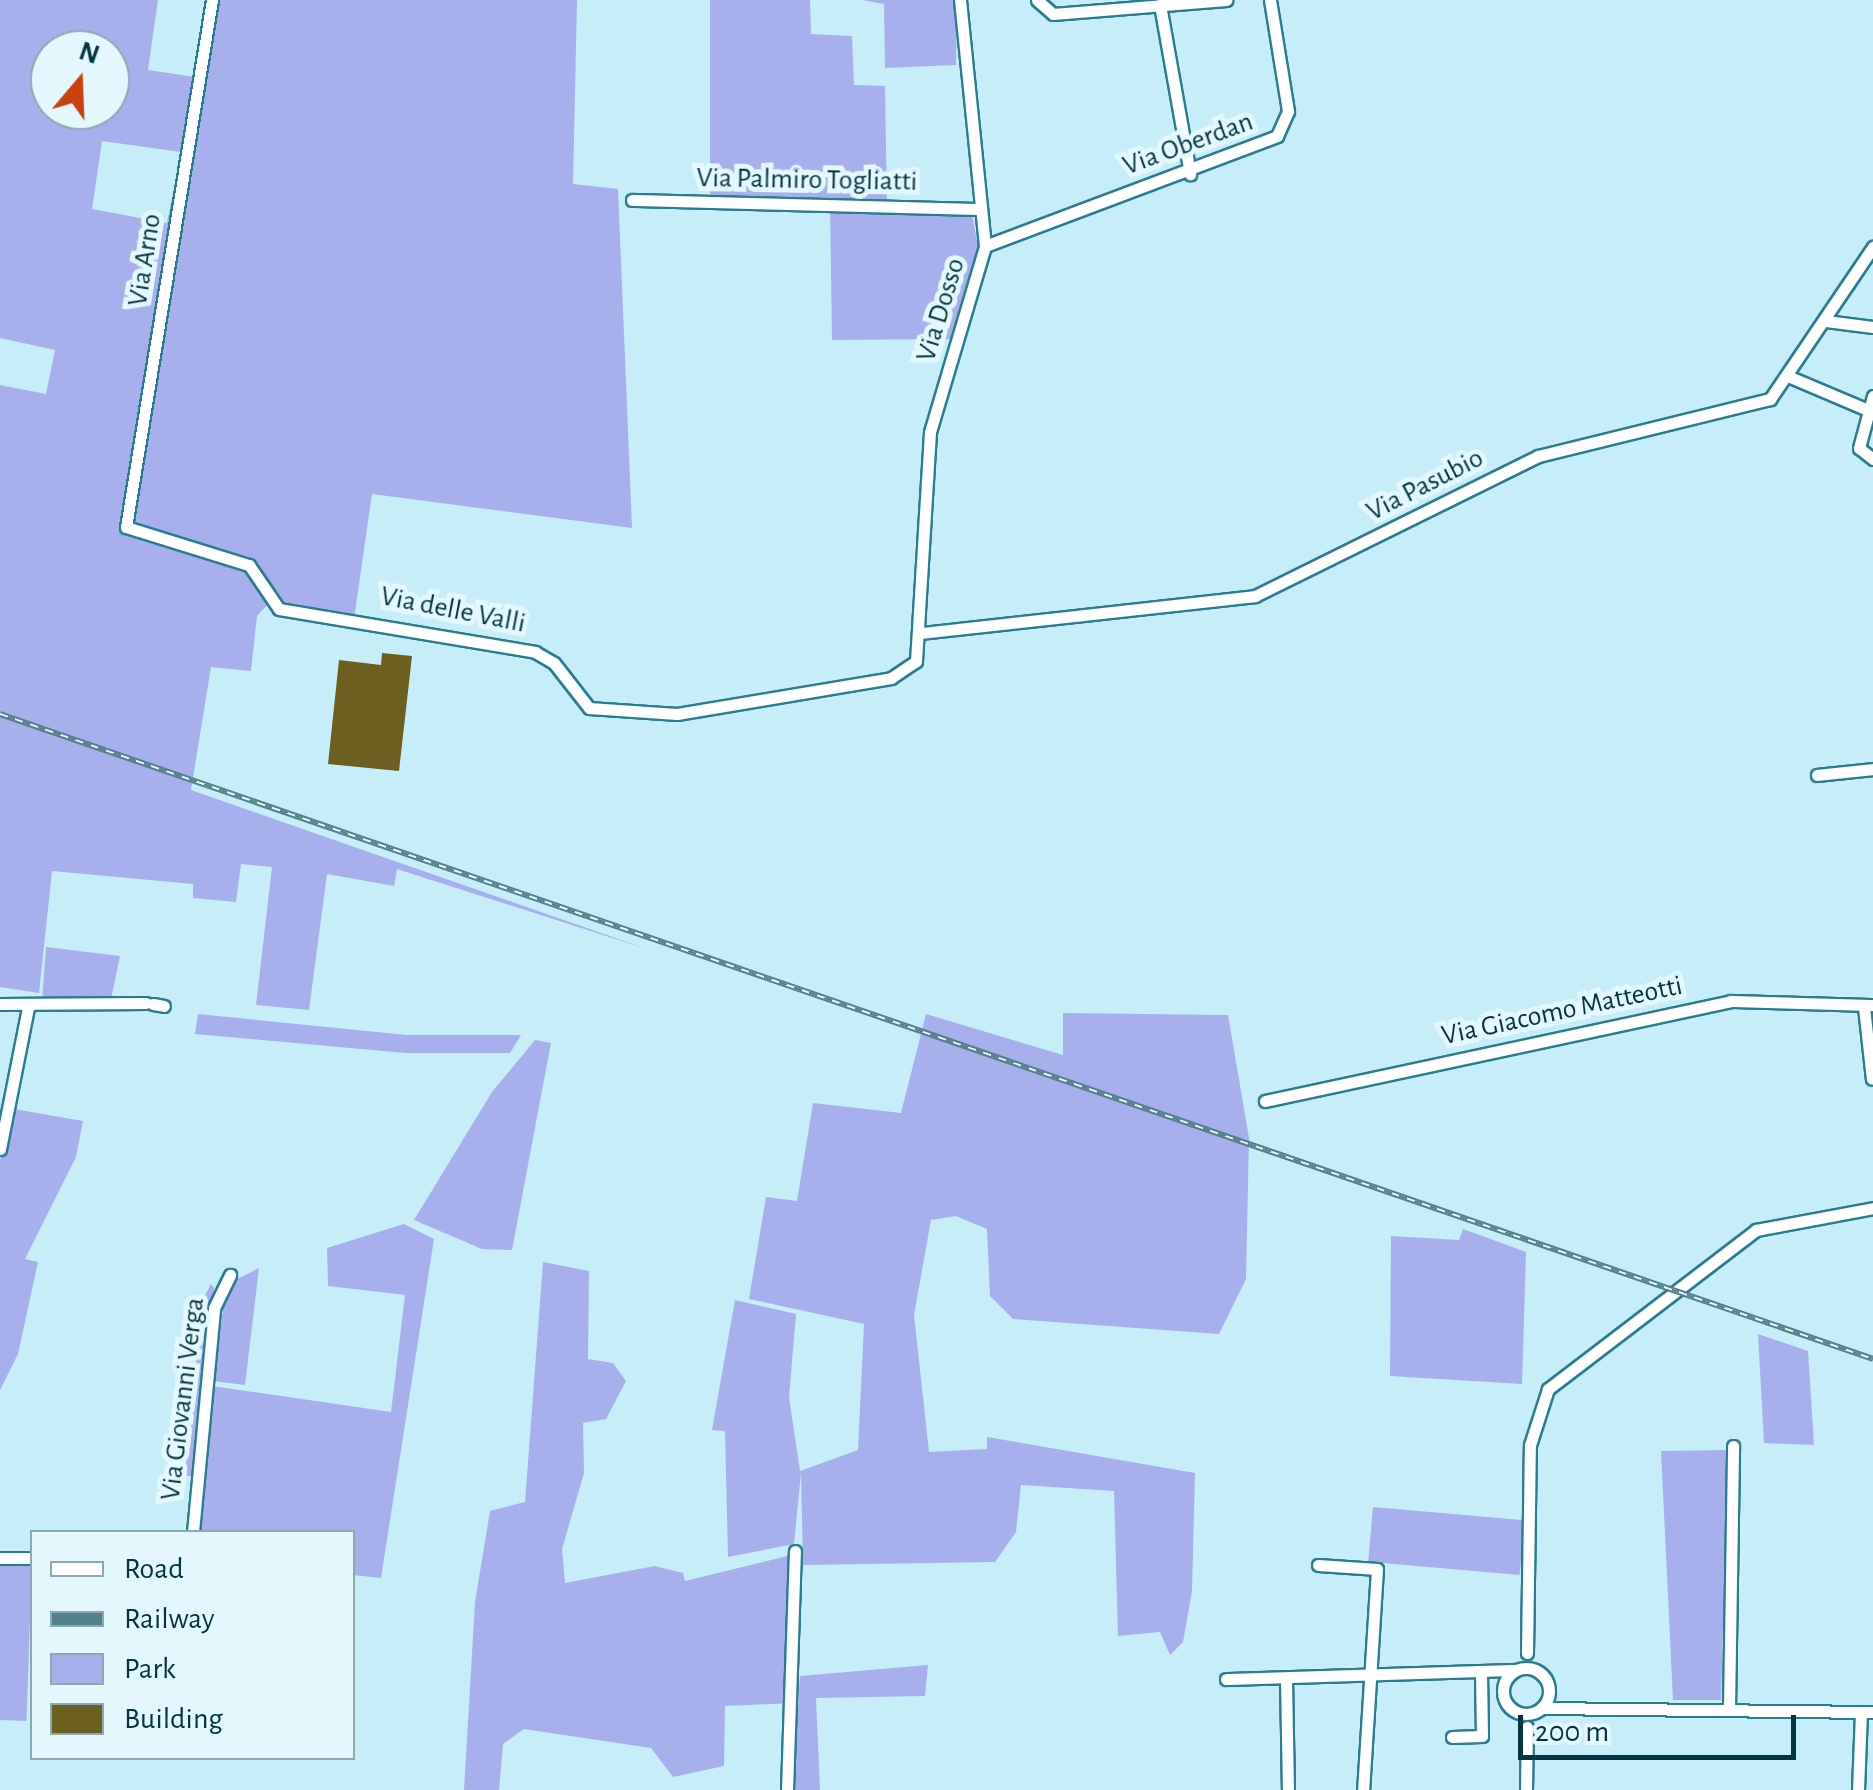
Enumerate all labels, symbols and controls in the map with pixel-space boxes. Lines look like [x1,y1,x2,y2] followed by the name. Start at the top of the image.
[30,30,130,130] north arrow
[75,37,103,70] text: N
[1118,105,1258,183] street label: Via Oberdan
[696,161,918,199] street label: Via Palmiro Togliatti
[121,211,169,309] street label: Via Arno
[909,254,973,366] street label: Via Dosso
[1361,441,1489,529] street label: Via Pasubio
[378,580,528,640] street label: Via delle Valli
[1439,969,1685,1053] street label: Via Giacomo Matteotti
[154,1296,212,1502] street label: Via Giovanni Verga
[30,1530,355,1760] legend
[124,1554,184,1584] text: Road
[124,1604,215,1634] text: Railway
[124,1654,176,1684] text: Park
[1523,1695,1800,1757] scale bar
[124,1704,223,1734] text: Building
[1535,1717,1609,1747] text: 200 m

